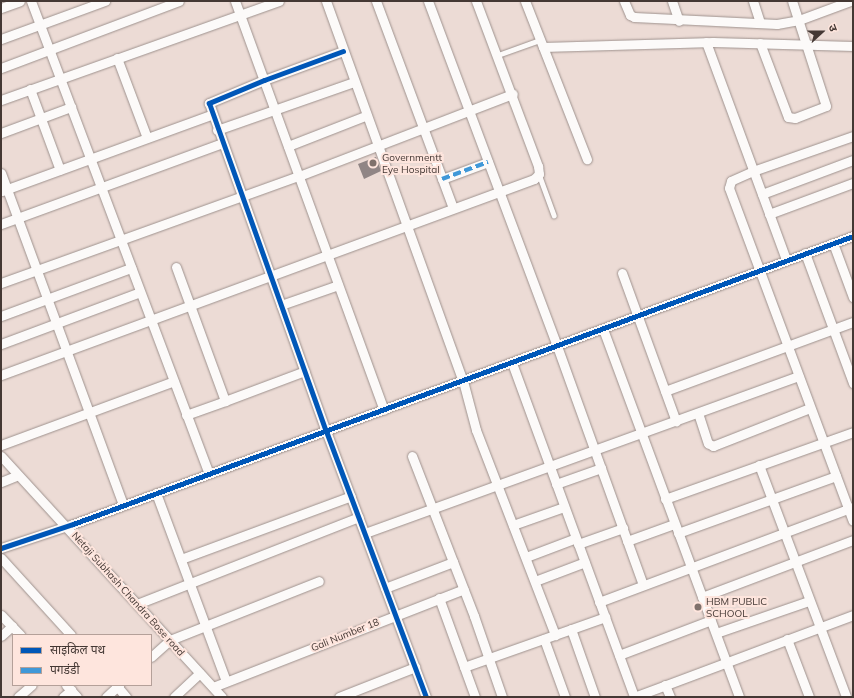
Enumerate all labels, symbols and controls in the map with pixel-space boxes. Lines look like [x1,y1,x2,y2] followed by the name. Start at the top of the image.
[802,12,842,52] north arrow
[826,22,841,33] text: उ
[382,151,442,174] place label: Governmentt Eye Hospital
[367,157,379,169] marker: Governmentt Eye Hospital
[69,530,187,658] street label: Netaji Subhash Chandra Bose road
[706,595,767,618] place label: HBM PUBLIC SCHOOL
[693,602,703,612] marker: HBM PUBLIC SCHOOL
[309,616,381,654] street label: Gali Number 18
[12,634,152,686] legend
[50,642,105,657] text: साइकिल पथ
[50,662,80,677] text: पगडंडी

